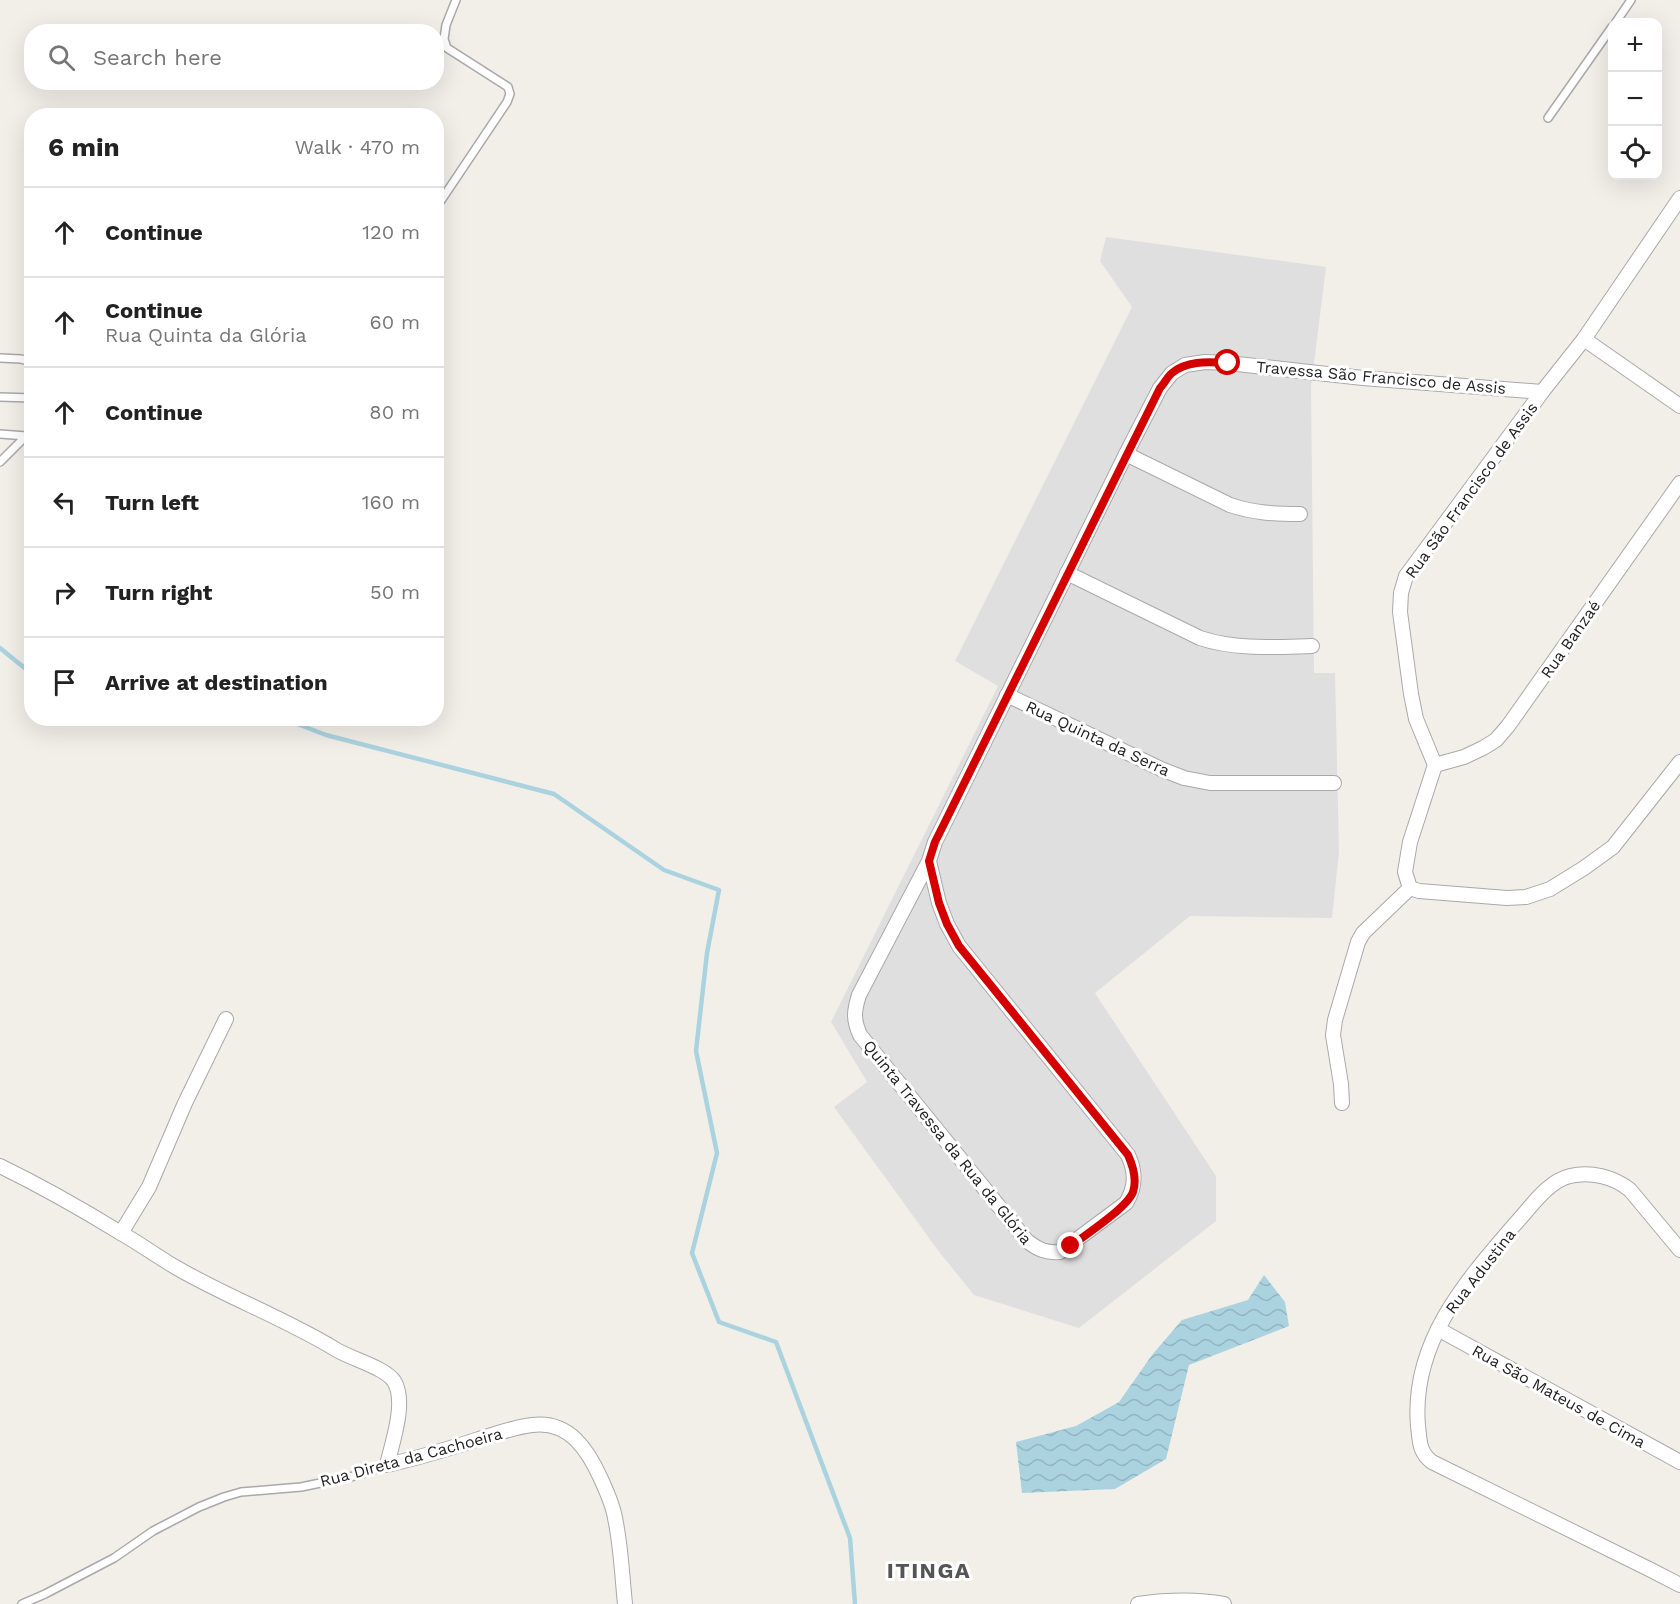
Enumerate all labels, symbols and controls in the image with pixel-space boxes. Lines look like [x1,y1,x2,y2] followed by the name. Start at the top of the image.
[1608,18,1662,180] map controls
[1608,18,1662,72] button: +
[24,24,444,90] search box
[45,41,78,74] icon: search
[93,45,222,70] text: Search here
[1608,72,1662,126] button: −
[1608,126,1662,180] button: locate
[48,132,120,162] text: 6 min
[295,135,420,159] text: Walk · 470 m
[48,216,81,249] icon: ahead
[105,220,203,245] text: Continue
[362,220,420,244] text: 120 m
[105,298,203,323] text: Continue
[48,306,81,339] icon: ahead
[370,310,420,334] text: 60 m
[105,323,307,347] text: Rua Quinta da Glória
[1214,349,1240,375] route start
[1255,357,1507,398] street label: Travessa São Francisco de Assis
[48,396,81,429] icon: ahead
[1401,399,1542,582] street label: Rua São Francisco de Assis
[105,400,203,425] text: Continue
[369,400,420,424] text: 80 m
[48,486,81,519] icon: left
[105,490,199,515] text: Turn left
[362,490,420,514] text: 160 m
[48,576,81,609] icon: right
[105,580,212,605] text: Turn right
[370,580,420,604] text: 50 m
[1537,597,1604,682] street label: Rua Banzaé
[48,666,81,699] icon: arrive
[105,670,328,695] text: Arrive at destination
[1023,697,1173,780] street label: Rua Quinta da Serra
[859,1036,1036,1248] street label: Quinta Travessa da Rua da Glória
[1441,1225,1519,1318] street label: Rua Adustina
[1057,1232,1083,1258] route end
[1469,1341,1649,1452] street label: Rua São Mateus de Cima
[318,1424,504,1491] street label: Rua Direta da Cachoeira
[887,1558,971,1583] district label: ITINGA

